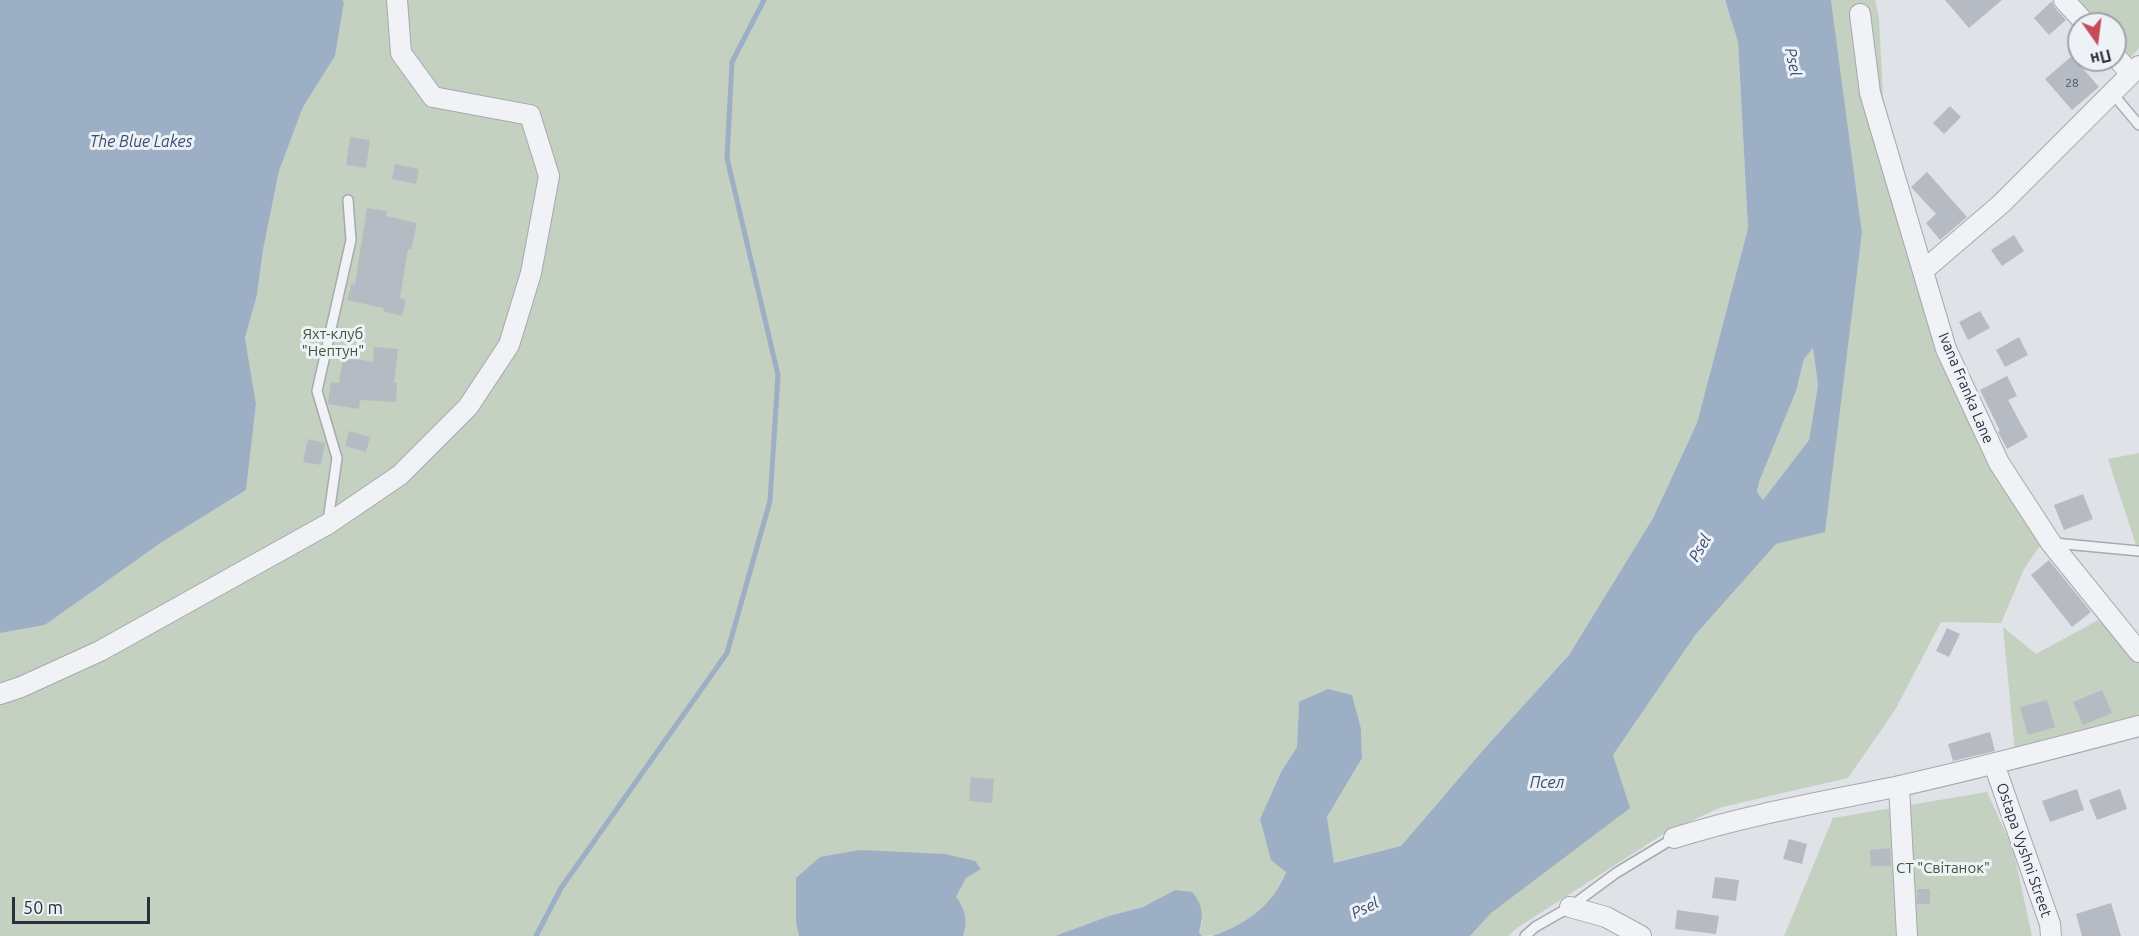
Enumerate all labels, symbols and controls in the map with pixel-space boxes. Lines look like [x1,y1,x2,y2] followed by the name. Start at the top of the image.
[2067,12,2127,72] north arrow
[1781,46,1805,78] water label: Psel
[2089,46,2113,69] text: Пн
[2065,76,2079,90] house number: 28
[90,132,192,152] water label: The Blue Lakes
[302,325,364,360] park label: Яхт-клуб "Нептун"
[1934,330,1998,446] street label: Ivana Franka Lane
[1685,531,1715,565] water label: Psel
[1530,773,1564,793] water label: Псел
[1993,780,2055,920] street label: Ostapa Vyshni Street
[1896,859,1990,877] park label: СТ "Світанок"
[15,885,153,923] scale bar
[1348,893,1382,923] water label: Psel
[23,897,63,917] text: 50 m

